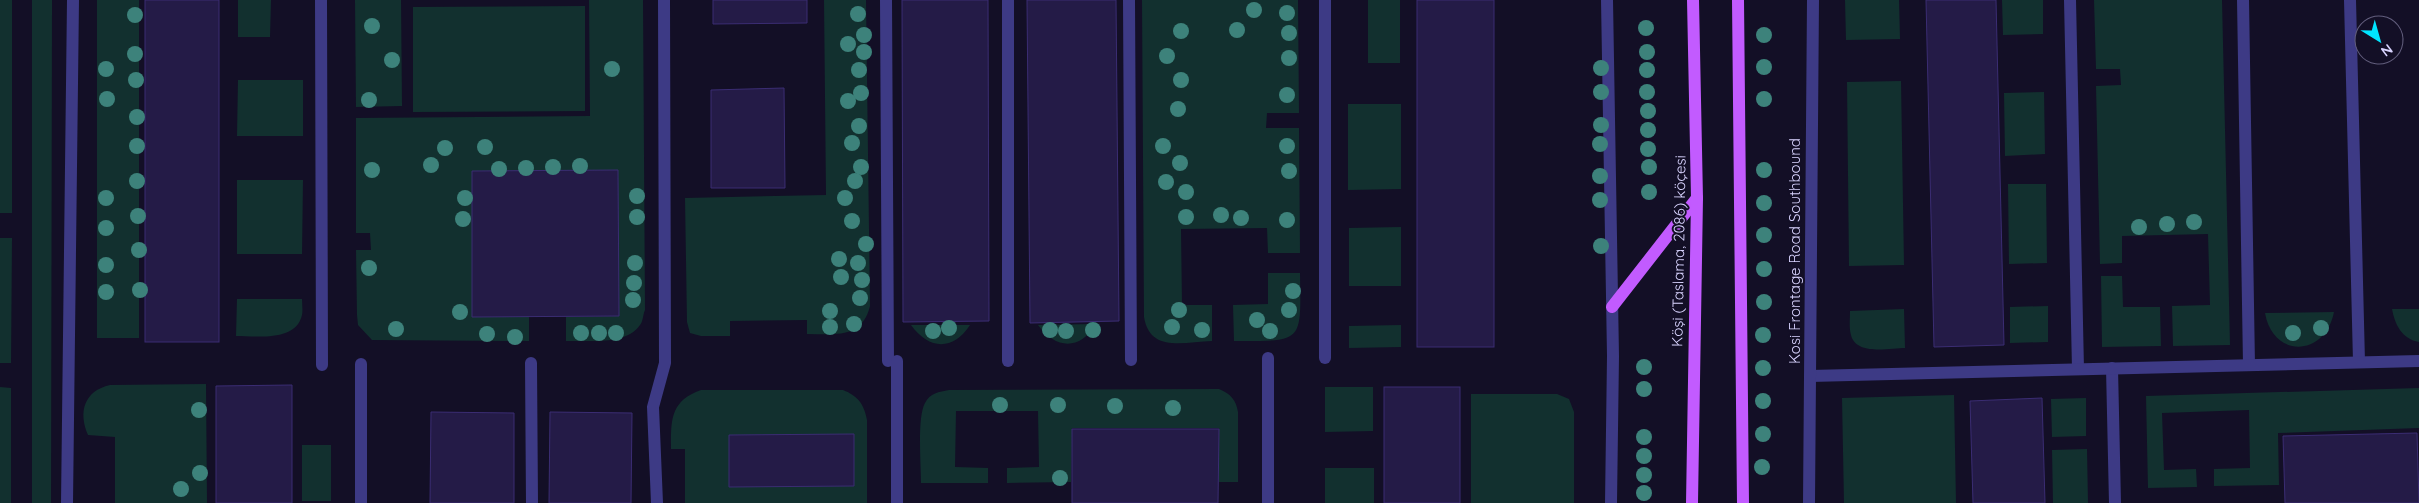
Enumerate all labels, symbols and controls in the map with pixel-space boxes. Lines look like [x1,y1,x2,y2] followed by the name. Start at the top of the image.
[2354,15,2404,65] north arrow
[2377,40,2396,61] text: N
[1785,138,1804,364] street label: Kosi Frontage Road Southbound
[1667,155,1690,347] street label: Köşi (Taslama, 2086) köçesi

